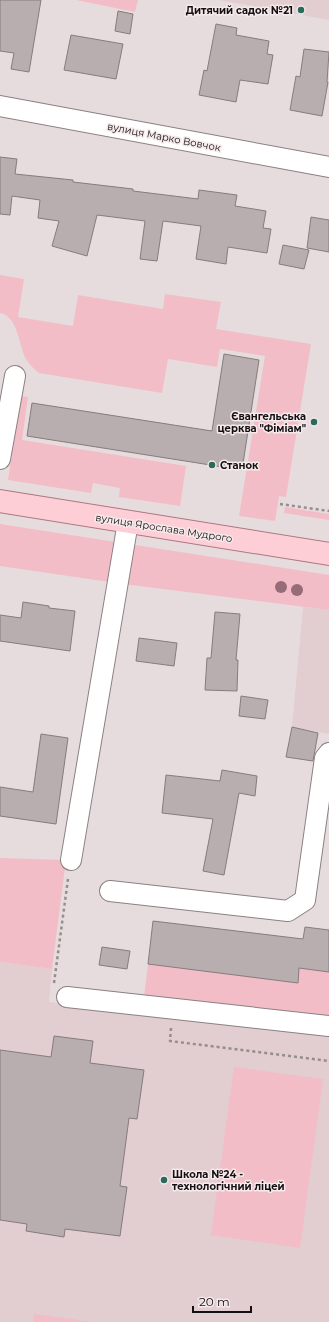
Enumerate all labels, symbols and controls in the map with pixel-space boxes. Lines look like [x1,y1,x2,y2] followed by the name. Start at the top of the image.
[186,4,293,17] place label: Дитячий садок №21
[296,5,306,15] marker: Дитячий садок №21
[106,120,222,154] street label: вулиця Марко Вовчок
[218,410,306,435] place label: Євангельська церква "Фіміам"
[309,417,319,427] marker: Євангельська церква "Фіміам"
[220,459,259,472] place label: Станок
[207,460,217,470] marker: Станок
[95,511,233,545] street label: вулиця Ярослава Мудрого
[172,1168,285,1193] place label: Школа №24 - технологічний ліцей
[159,1175,169,1185] marker: Школа №24 - технологічний ліцей
[193,1288,251,1314] scale bar
[199,1294,230,1309] text: 20 m

